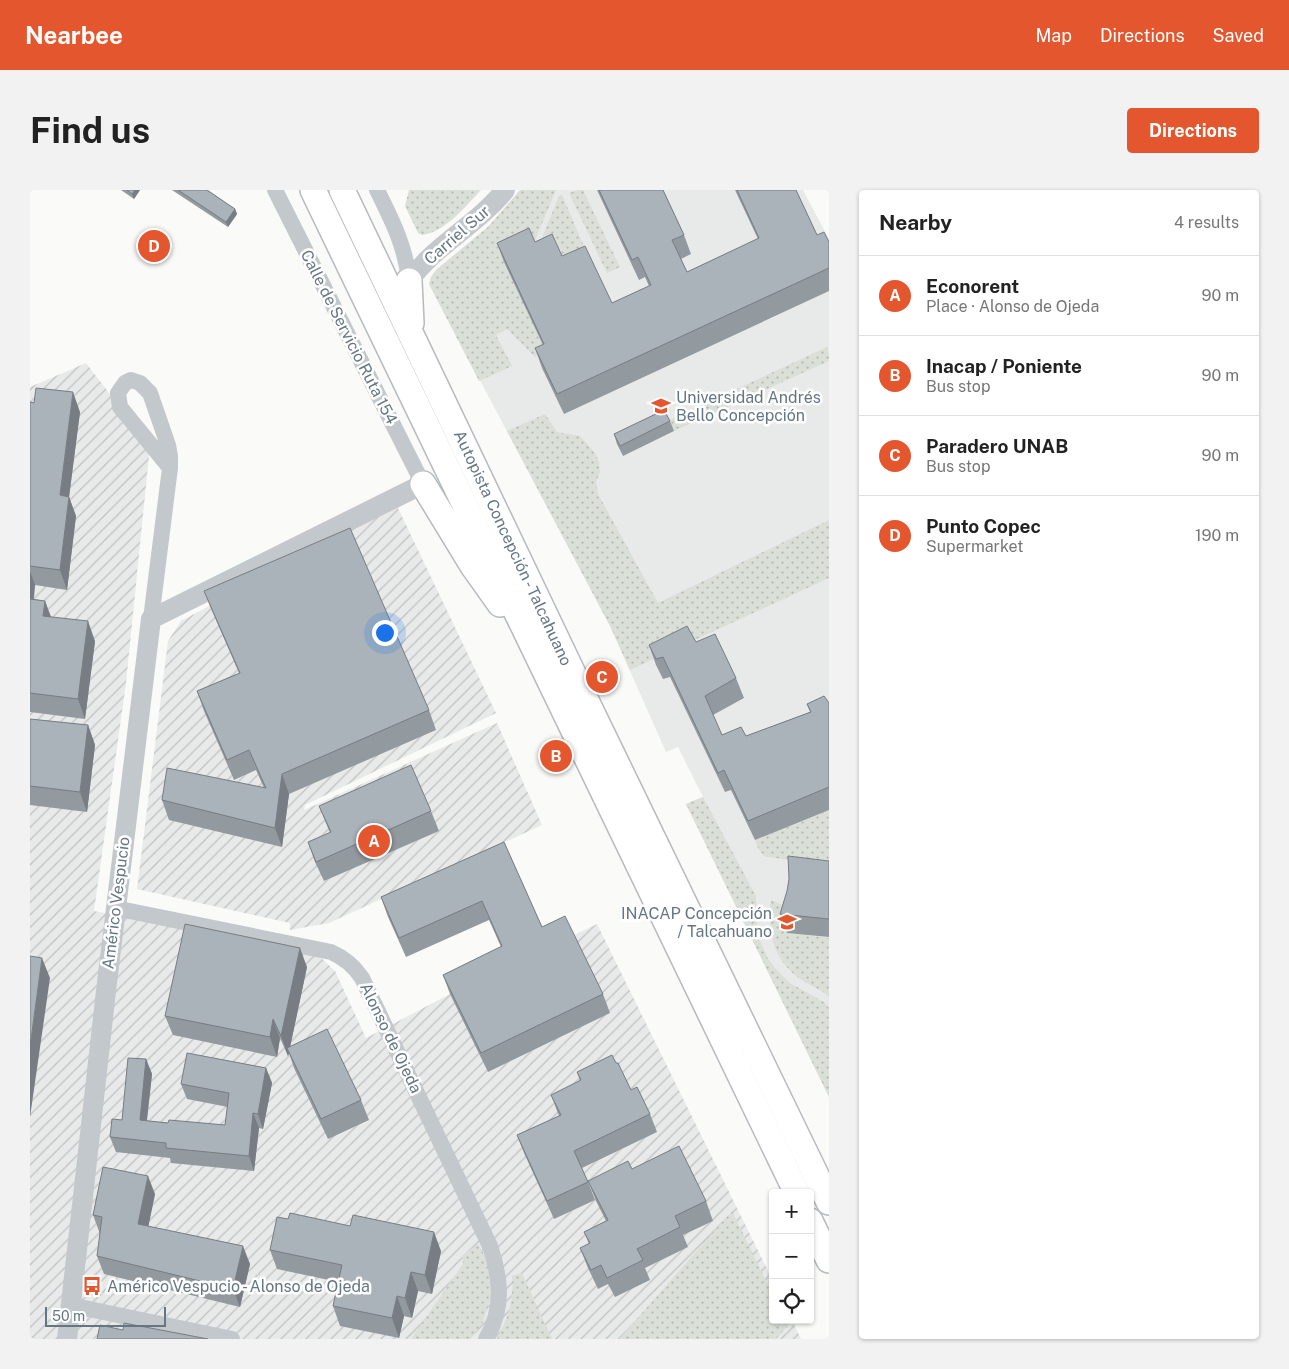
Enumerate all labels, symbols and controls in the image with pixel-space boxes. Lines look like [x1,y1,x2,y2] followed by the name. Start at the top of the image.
[25,21,123,49] text: Nearbee
[1035,25,1072,46] text: Map
[1100,25,1185,46] text: Directions
[1213,25,1264,46] text: Saved
[1127,108,1259,153] button: Directions
[30,110,150,151] text: Find us
[420,201,494,269] street label: Carriel Sur
[879,210,952,235] text: Nearby
[1174,213,1239,232] text: 4 results
[138,227,170,265] pin: D
[297,247,401,427] street label: Calle de Servicio Ruta 154
[926,275,1019,297] text: Econorent
[889,286,901,305] text: A
[1202,286,1239,305] text: 90 m
[926,297,1099,316] text: Place · Alonso de Ojeda
[926,355,1082,377] text: Inacap / Poniente
[890,366,900,385] text: B
[1202,366,1239,385] text: 90 m
[926,377,990,396] text: Bus stop
[676,388,821,425] place label: Universidad Andrés Bello Concepción
[650,395,672,417] school or university icon: Universidad Andrés Bello Concepción
[450,427,576,669] street label: Autopista Concepción - Talcahuano
[926,435,1068,457] text: Paradero UNAB
[889,446,901,465] text: C
[1202,446,1239,465] text: 90 m
[926,457,990,476] text: Bus stop
[926,515,1041,537] text: Punto Copec
[889,526,901,545] text: D
[1195,526,1239,545] text: 190 m
[926,537,1023,556] text: Supermarket
[372,620,398,646] your location
[586,658,618,696] pin: C
[540,737,572,775] pin: B
[358,822,390,860] pin: A
[98,836,134,970] street label: Américo Vespucio
[621,904,772,941] place label: INACAP Concepción / Talcahuano
[776,911,798,933] school or university icon: INACAP Concepción / Talcahuano
[356,980,426,1096] street label: Alonso de Ojeda
[769,1189,814,1324] map controls
[769,1189,814,1234] button: +
[769,1234,814,1279] button: −
[81,1275,103,1297] bus stop icon: Américo Vespucio - Alonso de Ojeda
[107,1277,370,1296] place label: Américo Vespucio - Alonso de Ojeda
[769,1279,814,1324] button: locate
[45,1304,166,1327] scale bar
[52,1308,85,1324] text: 50 m

